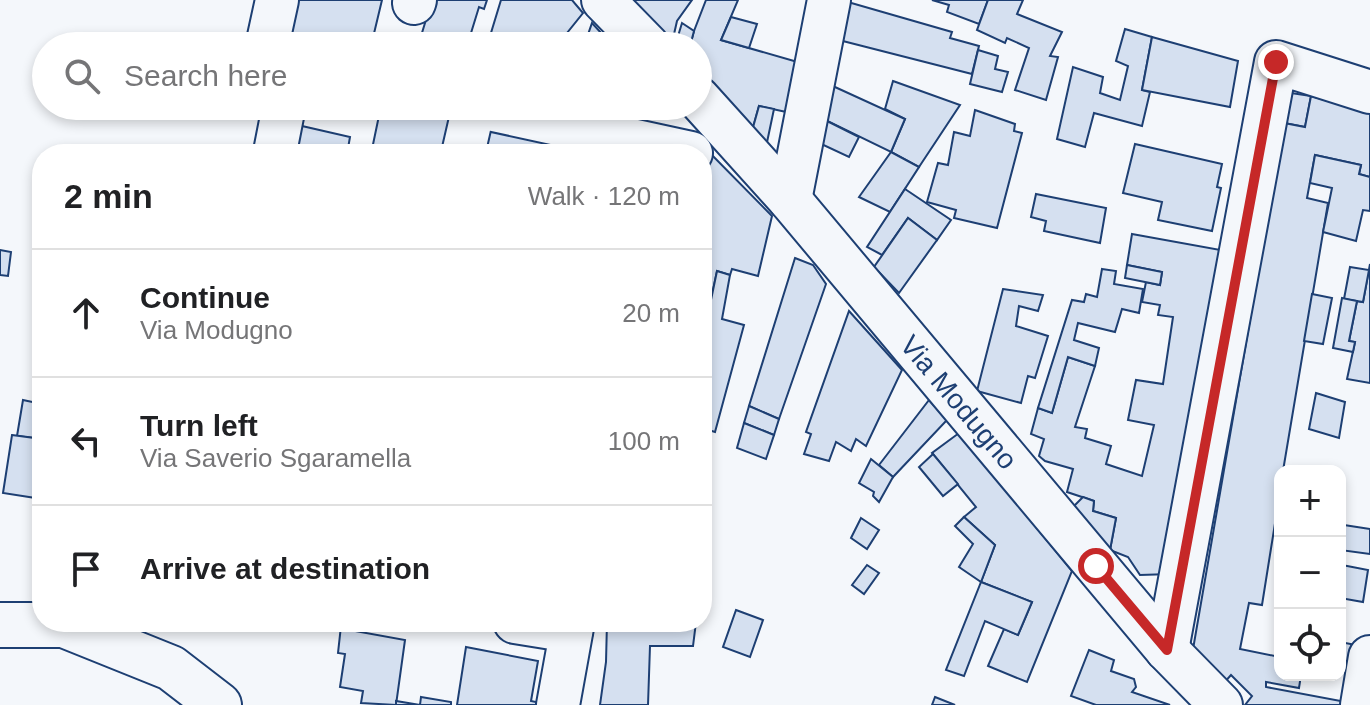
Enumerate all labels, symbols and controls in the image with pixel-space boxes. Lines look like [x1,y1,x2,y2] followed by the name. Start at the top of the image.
[32,32,712,120] search box
[1258,44,1294,80] route end
[60,54,104,98] icon: search
[124,59,287,92] text: Search here
[64,177,153,215] text: 2 min
[528,181,680,211] text: Walk · 120 m
[140,281,270,314] text: Continue
[64,291,108,335] icon: ahead
[622,298,680,328] text: 20 m
[140,315,293,345] text: Via Modugno
[894,329,1023,475] street label: Via Modugno
[140,409,258,442] text: Turn left
[64,419,108,463] icon: left
[608,426,680,456] text: 100 m
[140,443,411,473] text: Via Saverio Sgaramella
[1274,465,1346,681] map controls
[1274,465,1346,537] button: +
[1274,537,1346,609] button: −
[64,547,108,591] icon: arrive
[1078,548,1114,584] route start
[140,552,430,585] text: Arrive at destination
[1274,609,1346,681] button: locate

